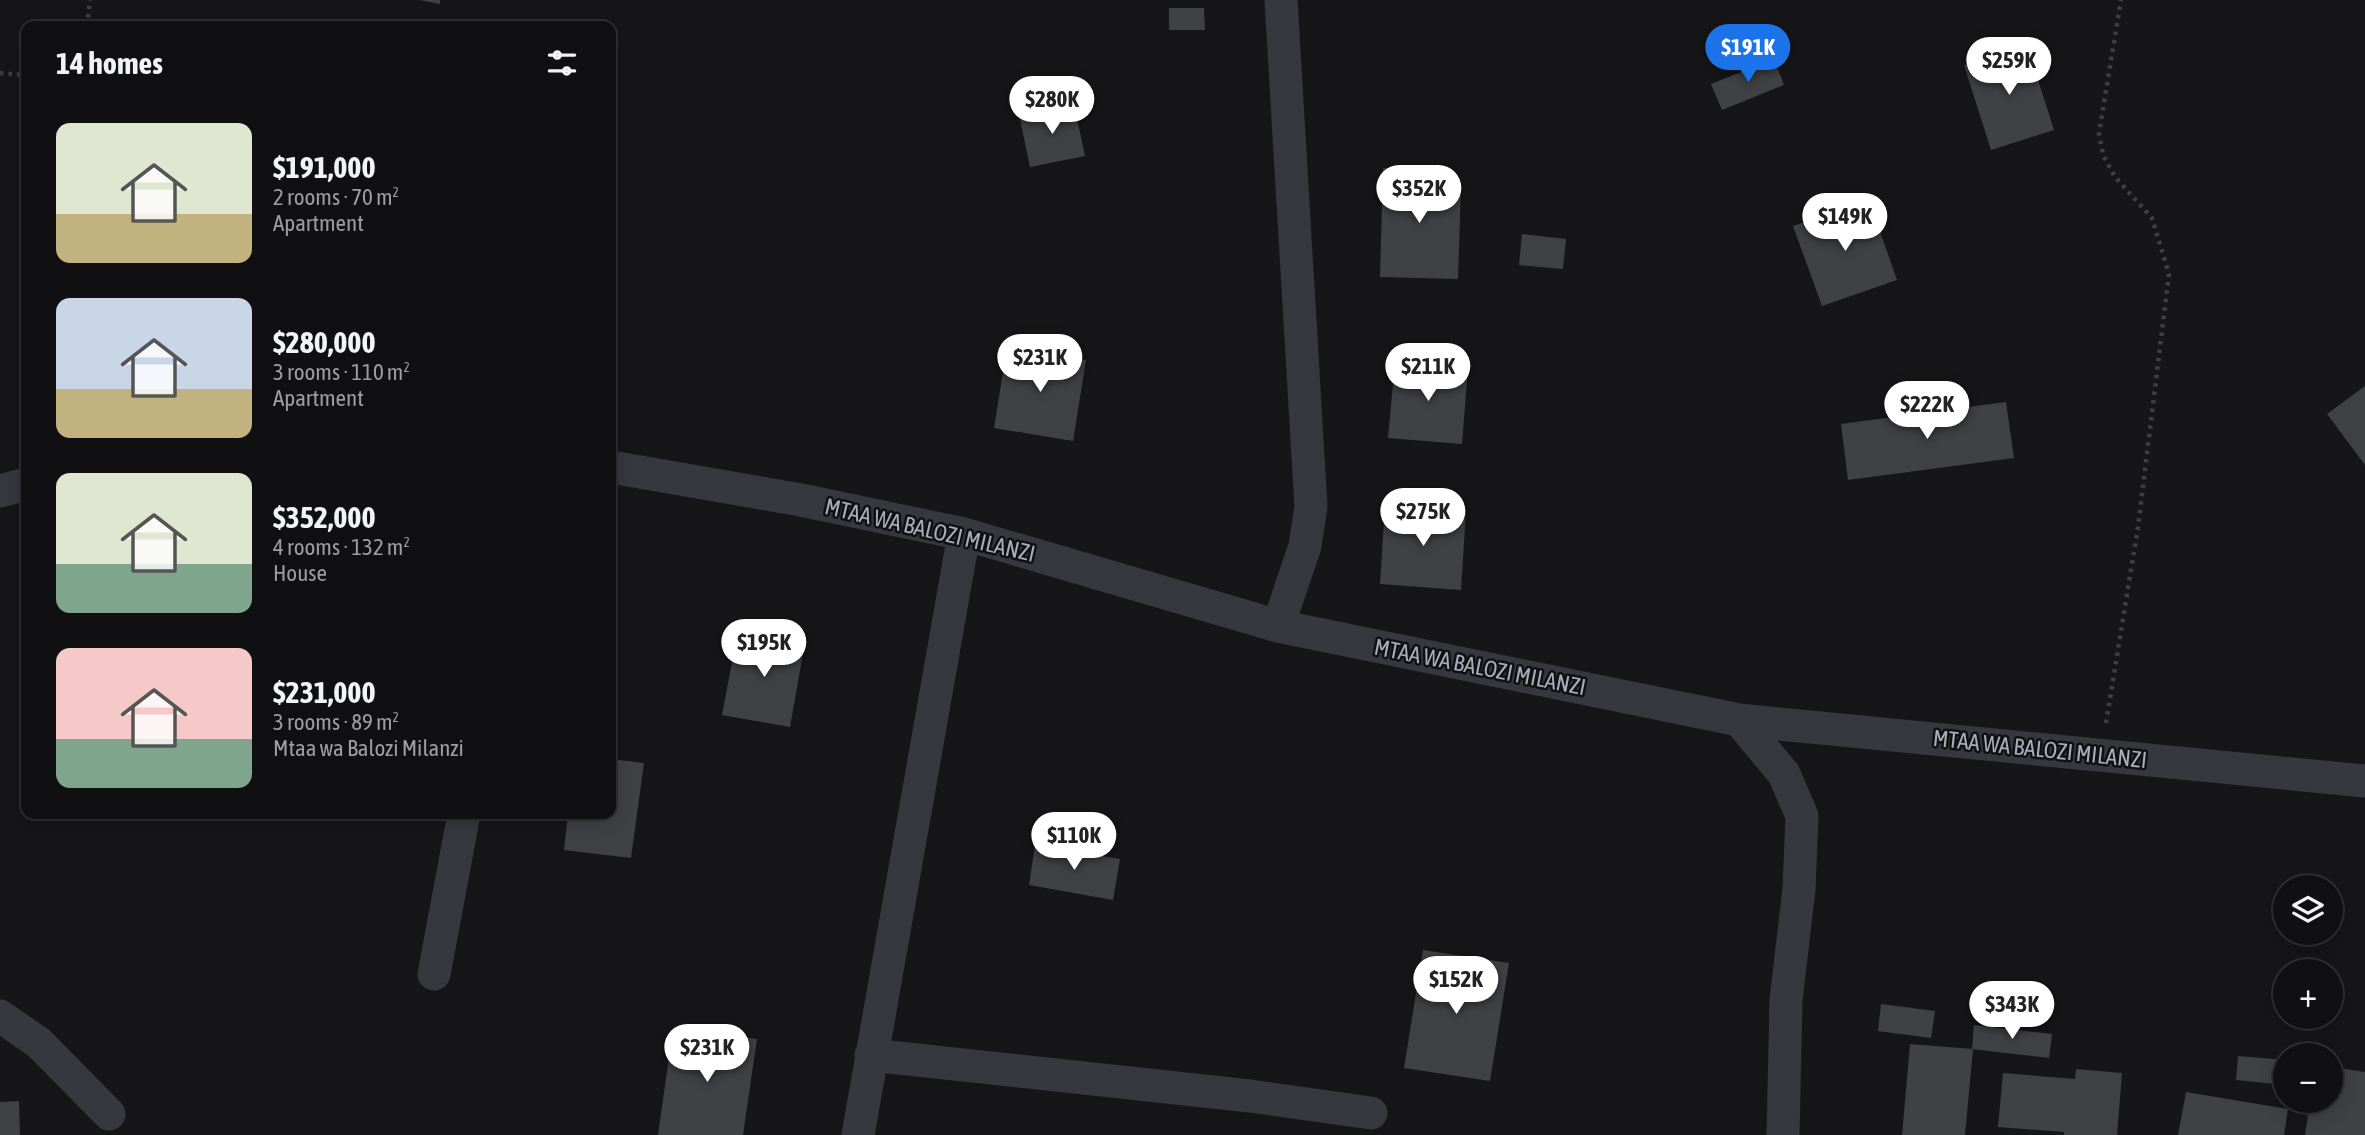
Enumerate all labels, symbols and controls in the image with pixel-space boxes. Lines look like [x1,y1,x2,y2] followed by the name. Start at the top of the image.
[1699,24,1797,84] pin: $191K
[1721,34,1775,60] text: $191K
[1960,38,2058,97] pin: $259K
[543,44,581,82] icon: filters
[56,46,163,80] text: 14 homes
[1982,47,2036,73] text: $259K
[1003,76,1101,136] pin: $280K
[1025,86,1079,112] text: $280K
[273,150,376,184] text: $191,000
[112,151,196,235] icon: home
[1370,166,1468,225] pin: $352K
[1392,175,1446,201] text: $352K
[273,184,399,210] text: 2 rooms · 70 m²
[1796,194,1894,253] pin: $149K
[1818,203,1872,229] text: $149K
[273,210,364,236] text: Apartment
[273,325,376,359] text: $280,000
[112,326,196,410] icon: home
[991,334,1089,394] pin: $231K
[1013,344,1067,370] text: $231K
[1379,344,1477,403] pin: $211K
[1401,353,1455,379] text: $211K
[273,359,410,385] text: 3 rooms · 110 m²
[1878,382,1976,441] pin: $222K
[273,385,364,411] text: Apartment
[1900,391,1954,417] text: $222K
[1374,489,1472,548] pin: $275K
[822,493,1038,567] street label: MTAA WA BALOZI MILANZI
[1396,498,1450,524] text: $275K
[273,500,376,534] text: $352,000
[112,501,196,585] icon: home
[273,534,410,560] text: 4 rooms · 132 m²
[273,560,327,586] text: House
[715,620,813,679] pin: $195K
[737,629,791,655] text: $195K
[1372,634,1588,700] street label: MTAA WA BALOZI MILANZI
[273,675,376,709] text: $231,000
[112,676,196,760] icon: home
[273,709,399,735] text: 3 rooms · 89 m²
[1932,725,2148,773] street label: MTAA WA BALOZI MILANZI
[273,735,464,761] text: Mtaa wa Balozi Milanzi
[1025,812,1123,872] pin: $110K
[1047,822,1101,848] text: $110K
[2273,875,2343,1113] map controls
[2273,875,2343,945] button: layers
[1407,956,1505,1016] pin: $152K
[2273,959,2343,1029] button: +
[1429,966,1483,992] text: $152K
[1963,982,2061,1041] pin: $343K
[1985,991,2039,1017] text: $343K
[658,1024,756,1084] pin: $231K
[680,1034,734,1060] text: $231K
[2273,1043,2343,1113] button: −

